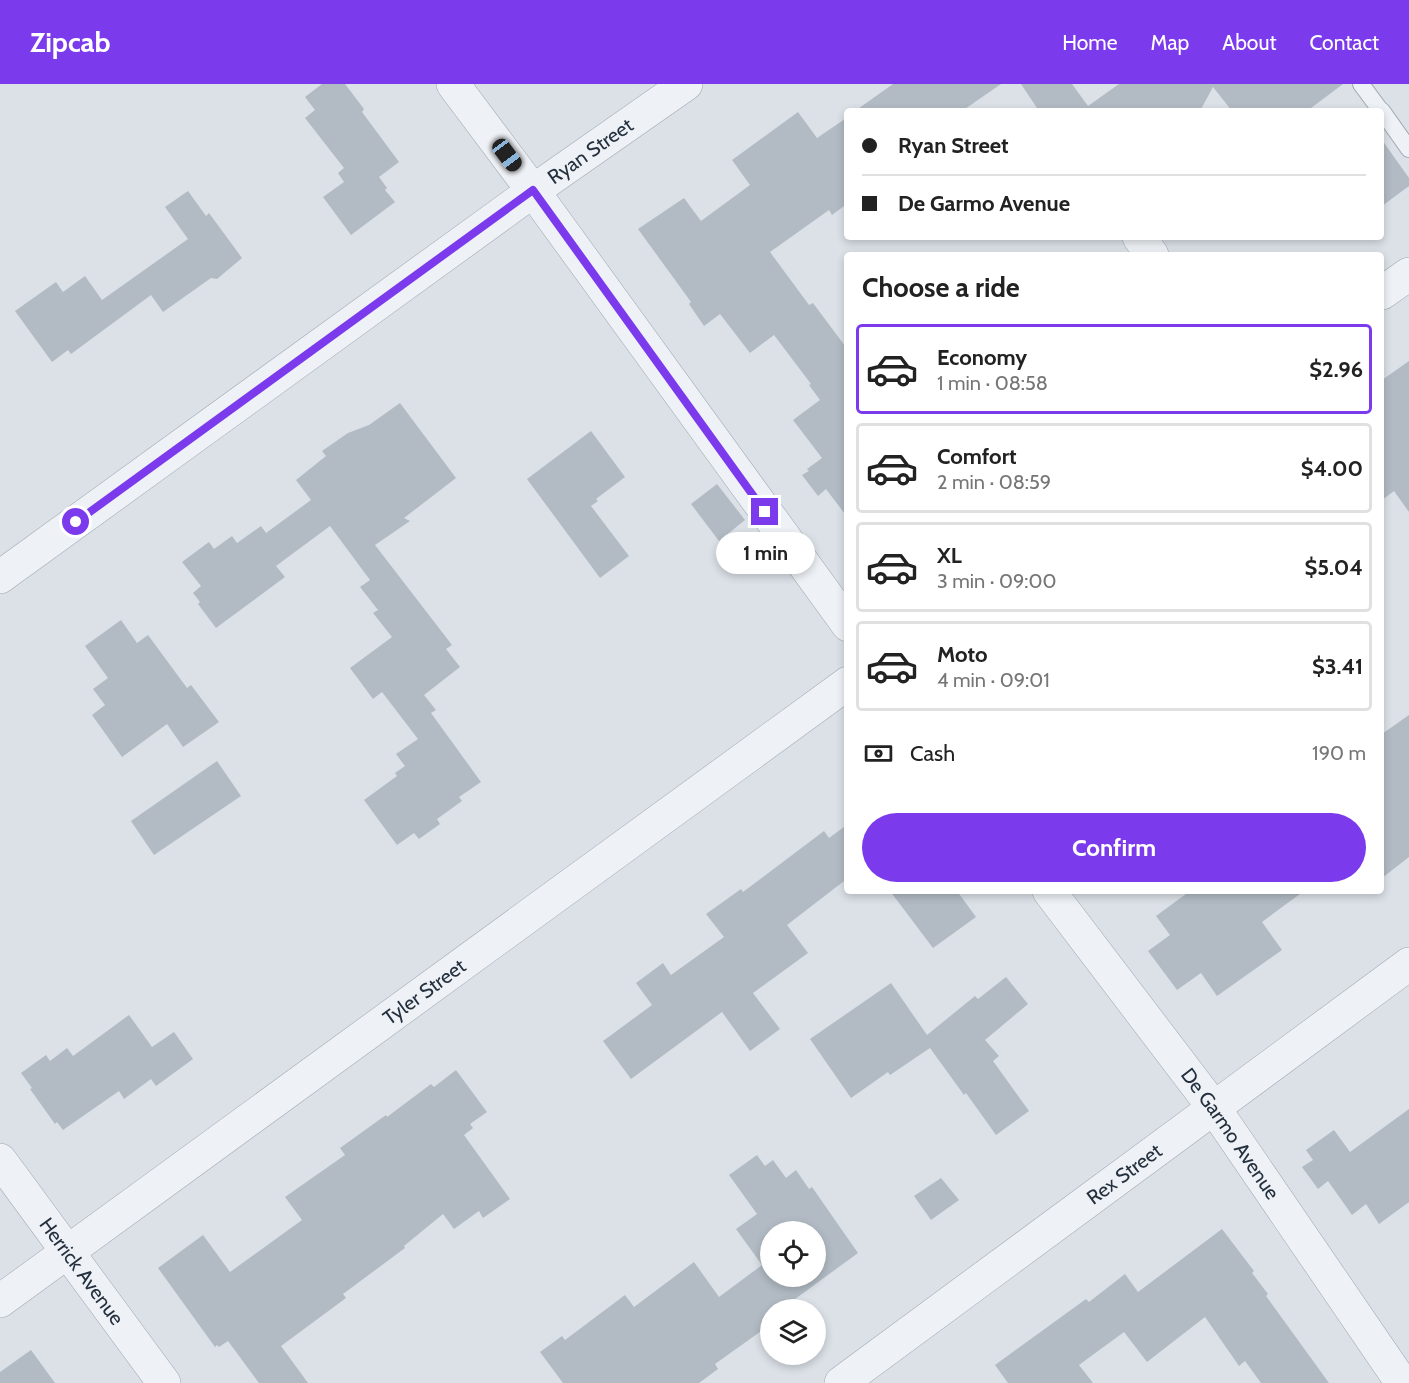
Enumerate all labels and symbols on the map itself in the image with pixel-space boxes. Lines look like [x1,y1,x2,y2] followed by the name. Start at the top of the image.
[543,113,638,189] street label: Ryan Street
[489,135,525,175] car
[751,498,778,525] route end
[62,508,89,535] route start
[716,533,814,575] callout: 1 min
[378,954,470,1030] street label: Tyler Street
[1176,1063,1285,1204] street label: De Garmo Avenue
[1082,1138,1167,1210] street label: Rex Street
[34,1213,129,1329] street label: Herrick Avenue

